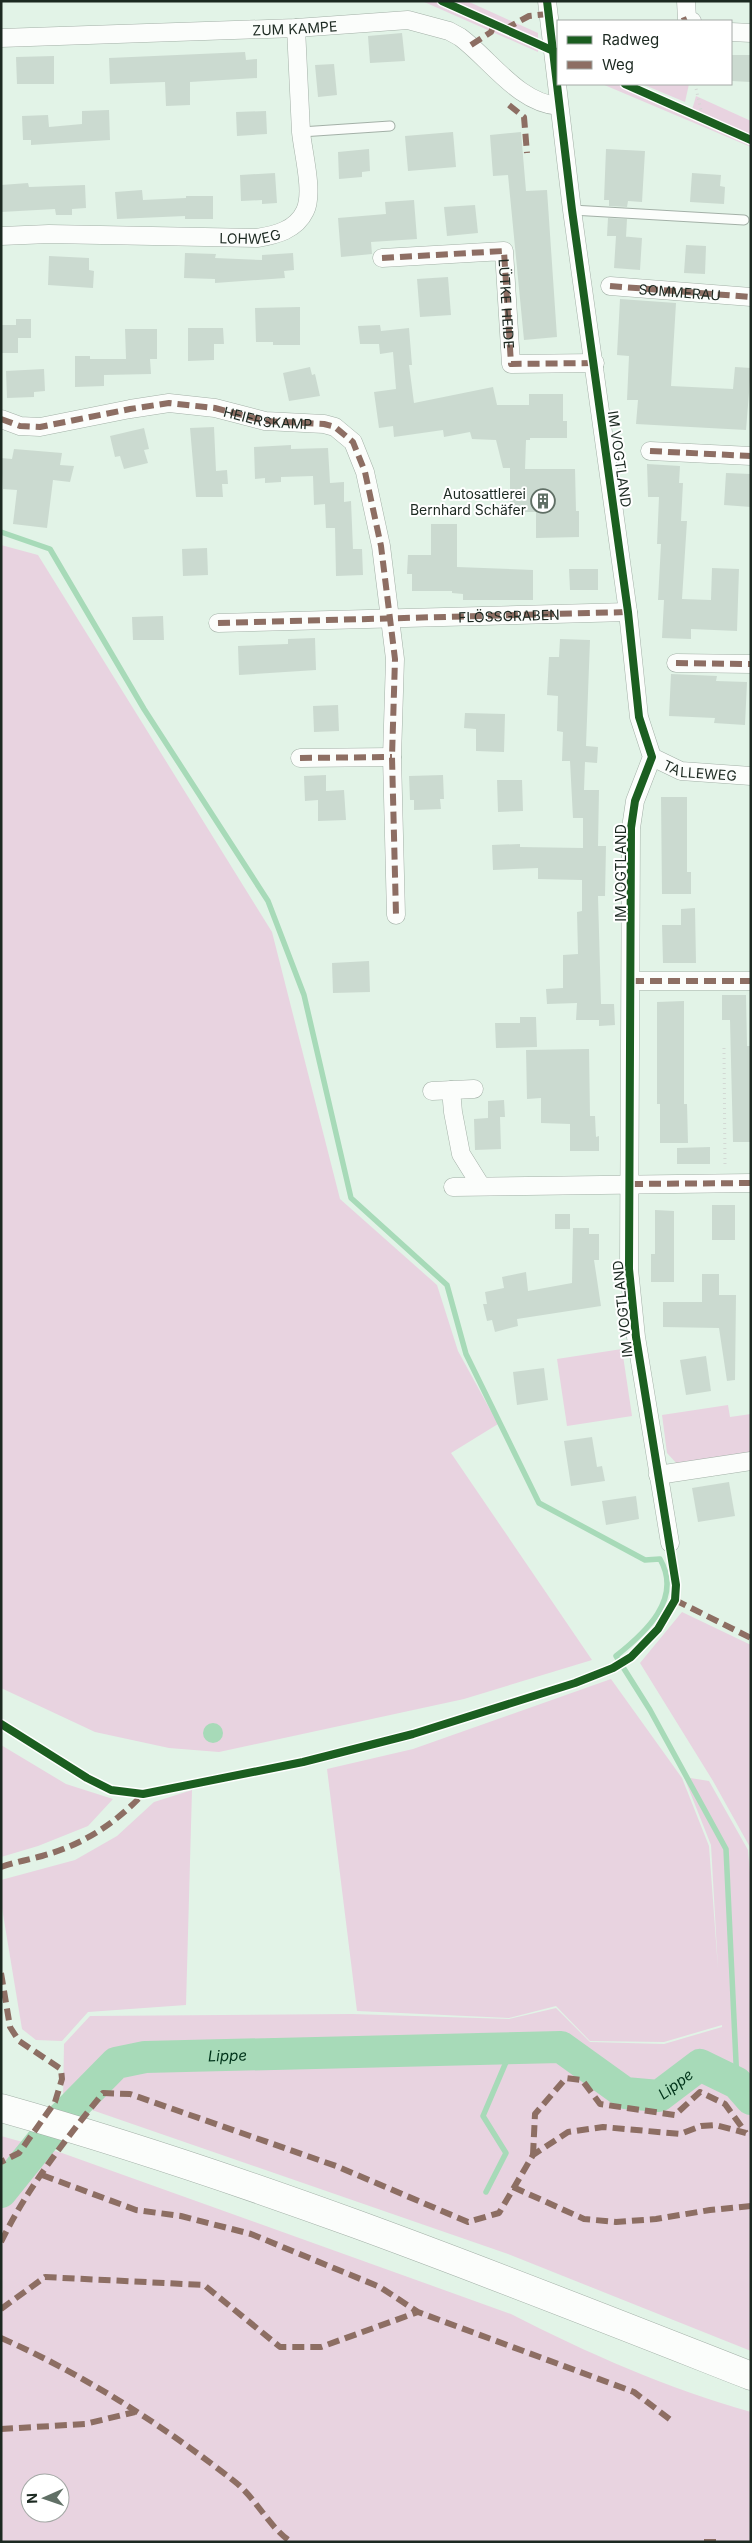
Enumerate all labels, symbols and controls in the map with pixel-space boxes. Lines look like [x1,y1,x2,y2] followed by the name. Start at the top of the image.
[252,17,338,38] street label: ZUM KAMPE
[557,20,732,85] legend
[602,30,659,49] text: Radweg
[602,55,634,74] text: Weg
[219,225,282,247] street label: LOHWEG
[496,258,519,349] street label: LÜTKE HEIDE
[638,280,721,303] street label: SOMMERAU
[222,402,313,432] street label: HEIERSKAMP
[605,410,635,508] street label: IM VOGTLAND
[410,485,526,518] place label: Autosattlerei Bernhard Schäfer
[530,488,556,514] building icon: Autosattlerei Bernhard Schäfer
[458,605,560,625] street label: FLÖSSGRABEN
[661,755,737,783] street label: TALLEWEG
[612,824,629,922] street label: IM VOGTLAND
[608,1260,636,1358] street label: IM VOGTLAND
[208,2045,247,2065] water label: Lippe
[654,2064,697,2103] water label: Lippe
[20,2473,70,2523] north arrow
[23,2493,40,2504] text: N

